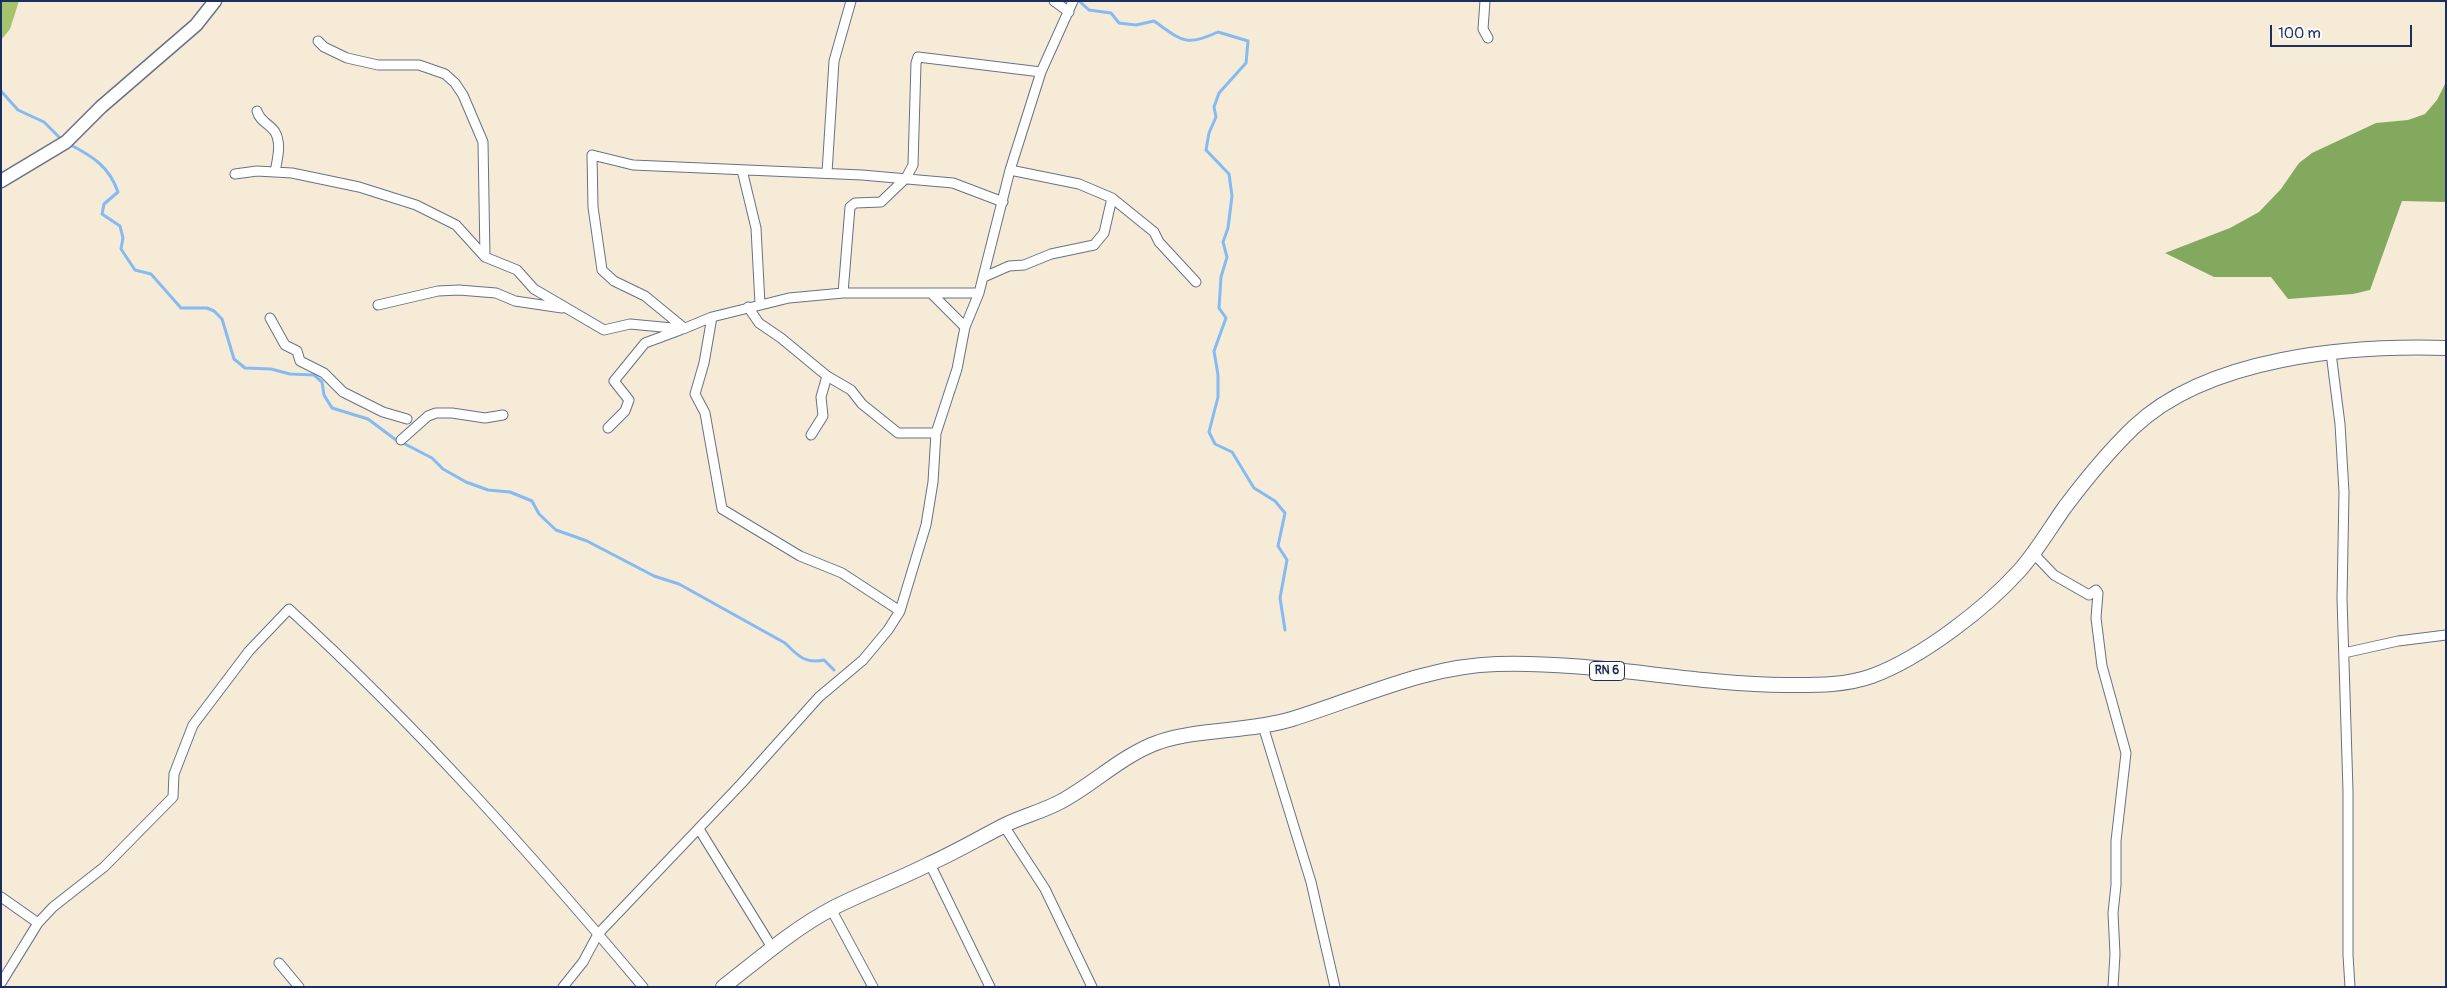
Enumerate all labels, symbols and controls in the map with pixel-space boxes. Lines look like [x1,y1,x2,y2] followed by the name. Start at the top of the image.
[2272,15,2414,47] scale bar
[2278,24,2321,43] text: 100 m
[1590,661,1624,680] road number: RN 6

